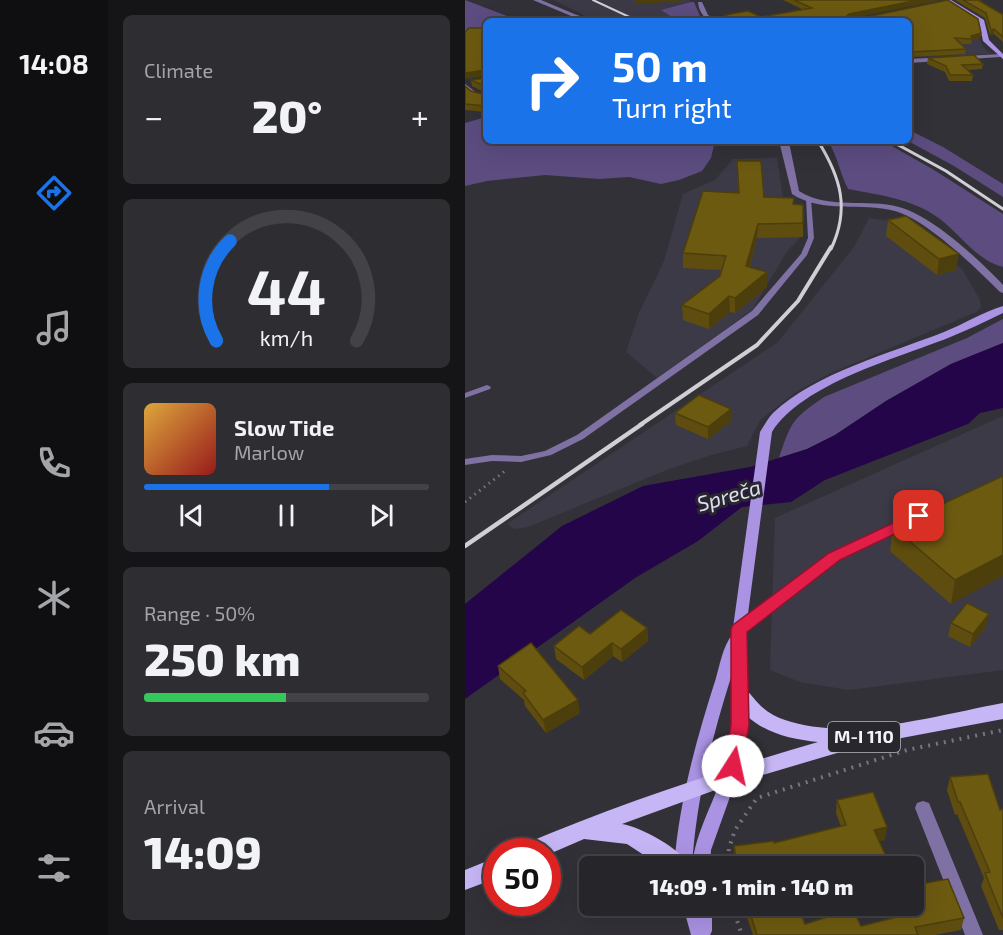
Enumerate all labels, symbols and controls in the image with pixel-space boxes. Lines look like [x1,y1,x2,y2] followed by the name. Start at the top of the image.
[612,40,708,90] text: 50 m
[513,42,591,120] icon: right
[19,47,89,79] text: 14:08
[144,58,213,82] text: Climate
[252,88,322,142] text: 20°
[612,91,732,123] text: Turn right
[144,96,163,136] text: −
[411,96,429,136] text: +
[33,172,75,214] icon: directions
[247,253,326,328] text: 44
[33,307,75,349] icon: music
[260,325,313,350] text: km/h
[234,414,334,440] text: Slow Tide
[234,440,304,464] text: Marlow
[33,442,75,484] icon: phone
[694,474,763,516] water label: Spreča
[893,490,944,541] pin
[175,499,208,532] icon: previous
[270,499,303,532] icon: pause
[365,499,398,532] icon: next
[902,499,935,532] icon: arrive
[33,577,75,619] icon: climate
[144,601,255,625] text: Range · 50%
[144,631,301,685] text: 250 km
[33,712,75,754] icon: car
[828,722,900,752] road number: M-I 110
[701,734,765,798] position arrow
[144,794,205,818] text: Arrival
[144,824,262,878] text: 14:09
[483,838,561,916] speed limit sign: 50
[33,847,75,889] icon: filters
[649,873,854,899] text: 14:09 · 1 min · 140 m

